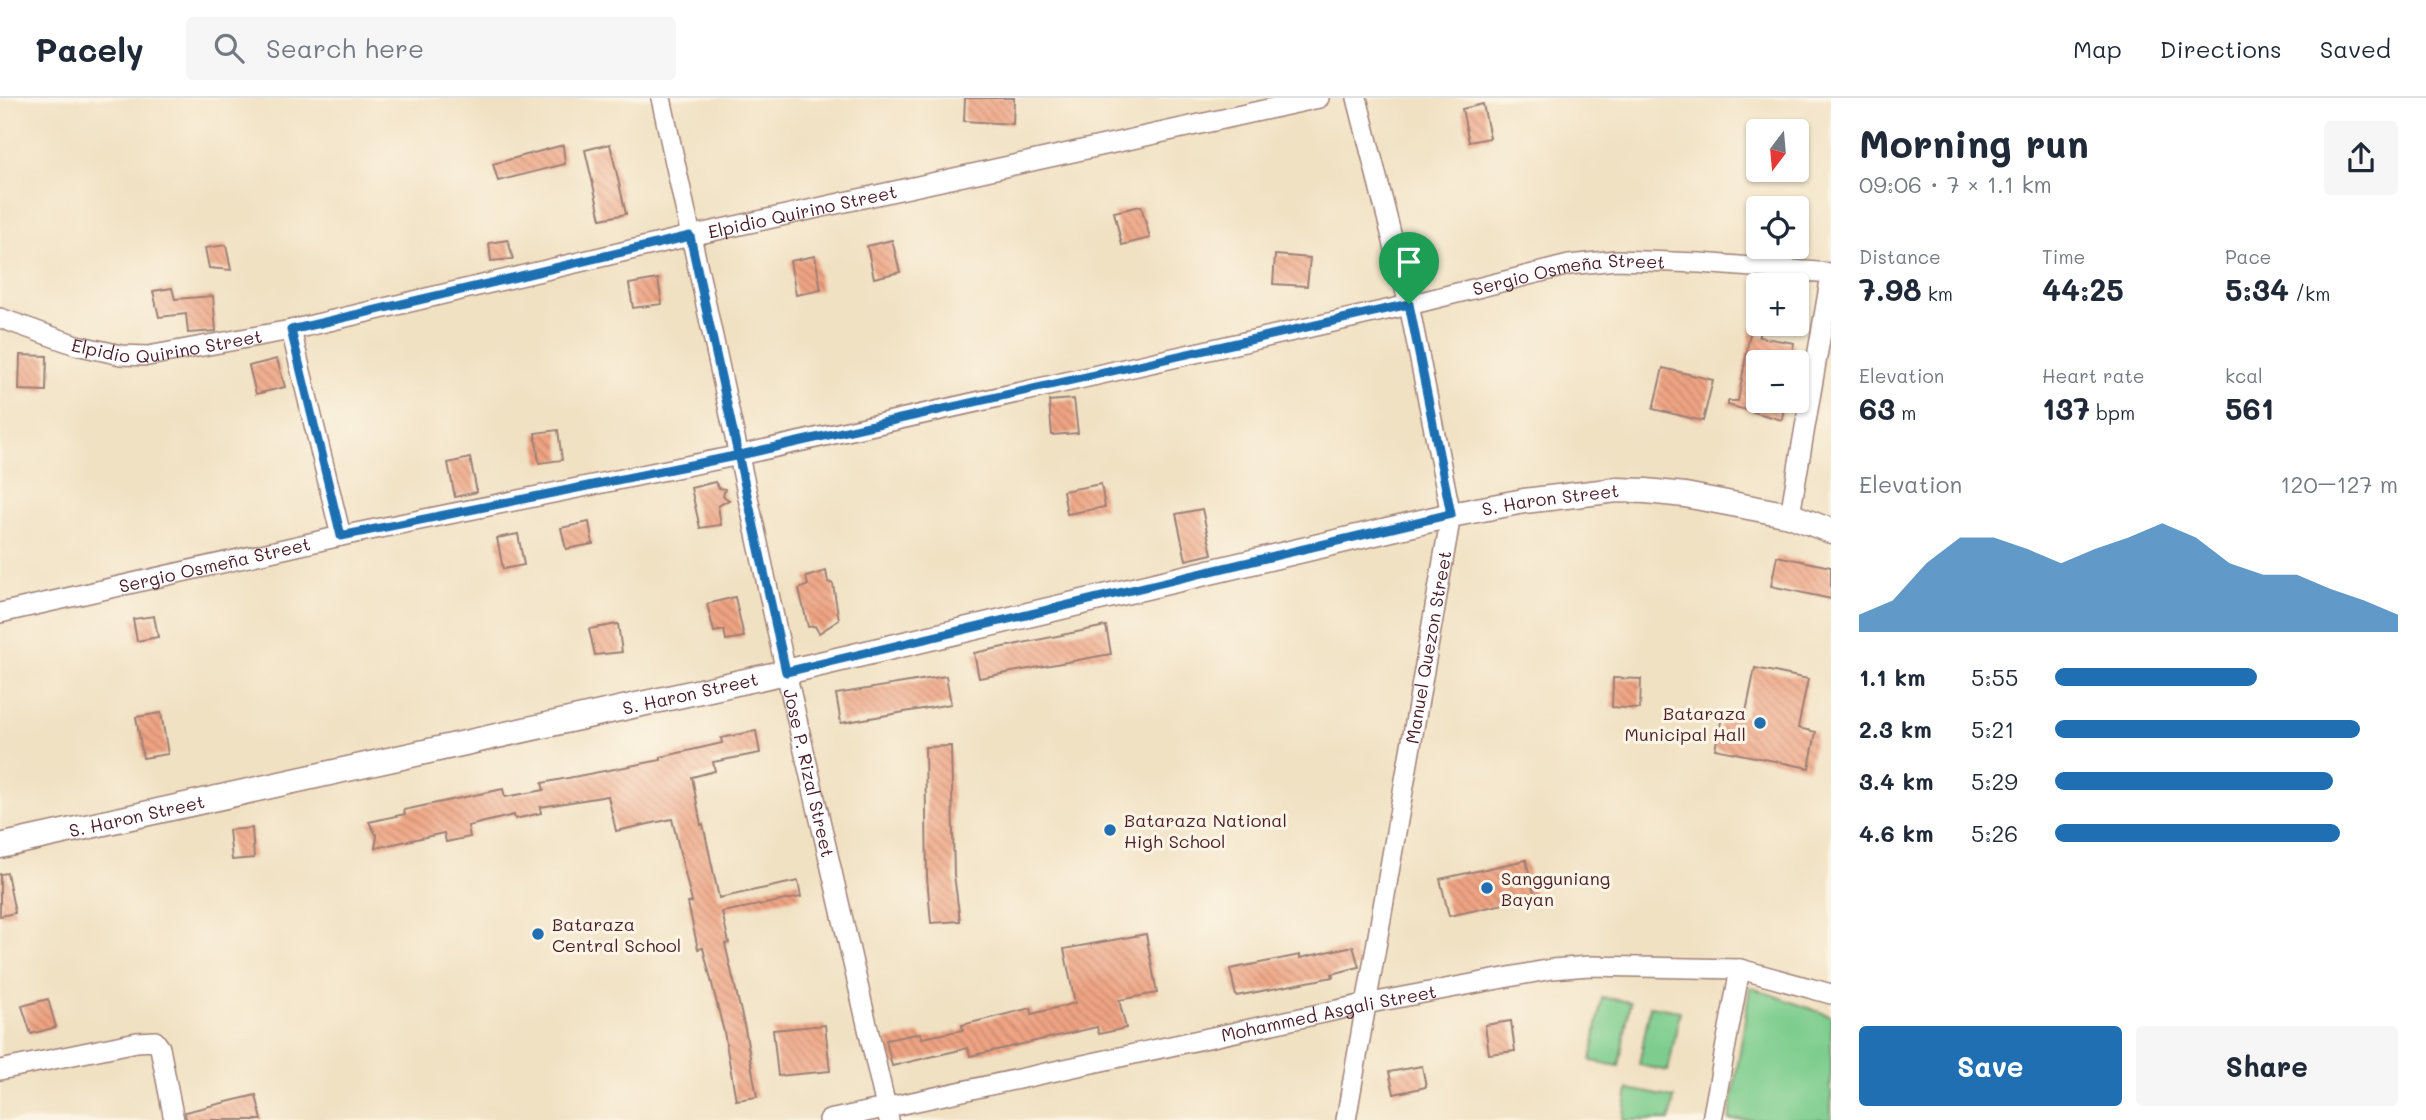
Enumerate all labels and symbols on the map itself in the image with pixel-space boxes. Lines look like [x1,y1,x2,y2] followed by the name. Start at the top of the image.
[1746,119,1810,182] north arrow
[706,179,899,244] street label: Elpidio Quirino Street
[1379,232,1439,304] pin
[1470,248,1666,301] street label: Sergio Osmeña Street
[70,324,264,368] street label: Elpidio Quirino Street
[1480,478,1620,521] street label: S. Haron Street
[117,531,313,598] street label: Sergio Osmeña Street
[1400,549,1457,746] street label: Manuel Quezon Street
[620,667,760,720] street label: S. Haron Street
[778,686,840,860] street label: Jose P. Rizal Street
[1625,701,1746,746] place label: Bataraza Municipal Hall
[1752,715,1768,731] marker: Bataraza Municipal Hall
[67,789,207,842] street label: S. Haron Street
[1124,808,1287,853] place label: Bataraza National High School
[1102,822,1118,838] marker: Bataraza National High School
[1501,866,1610,911] place label: Sangguniang Bayan
[1479,880,1495,896] marker: Sangguniang Bayan
[552,912,681,957] place label: Bataraza Central School
[530,926,546,942] marker: Bataraza Central School
[1219,979,1438,1047] street label: Mohammed Asgali Street

